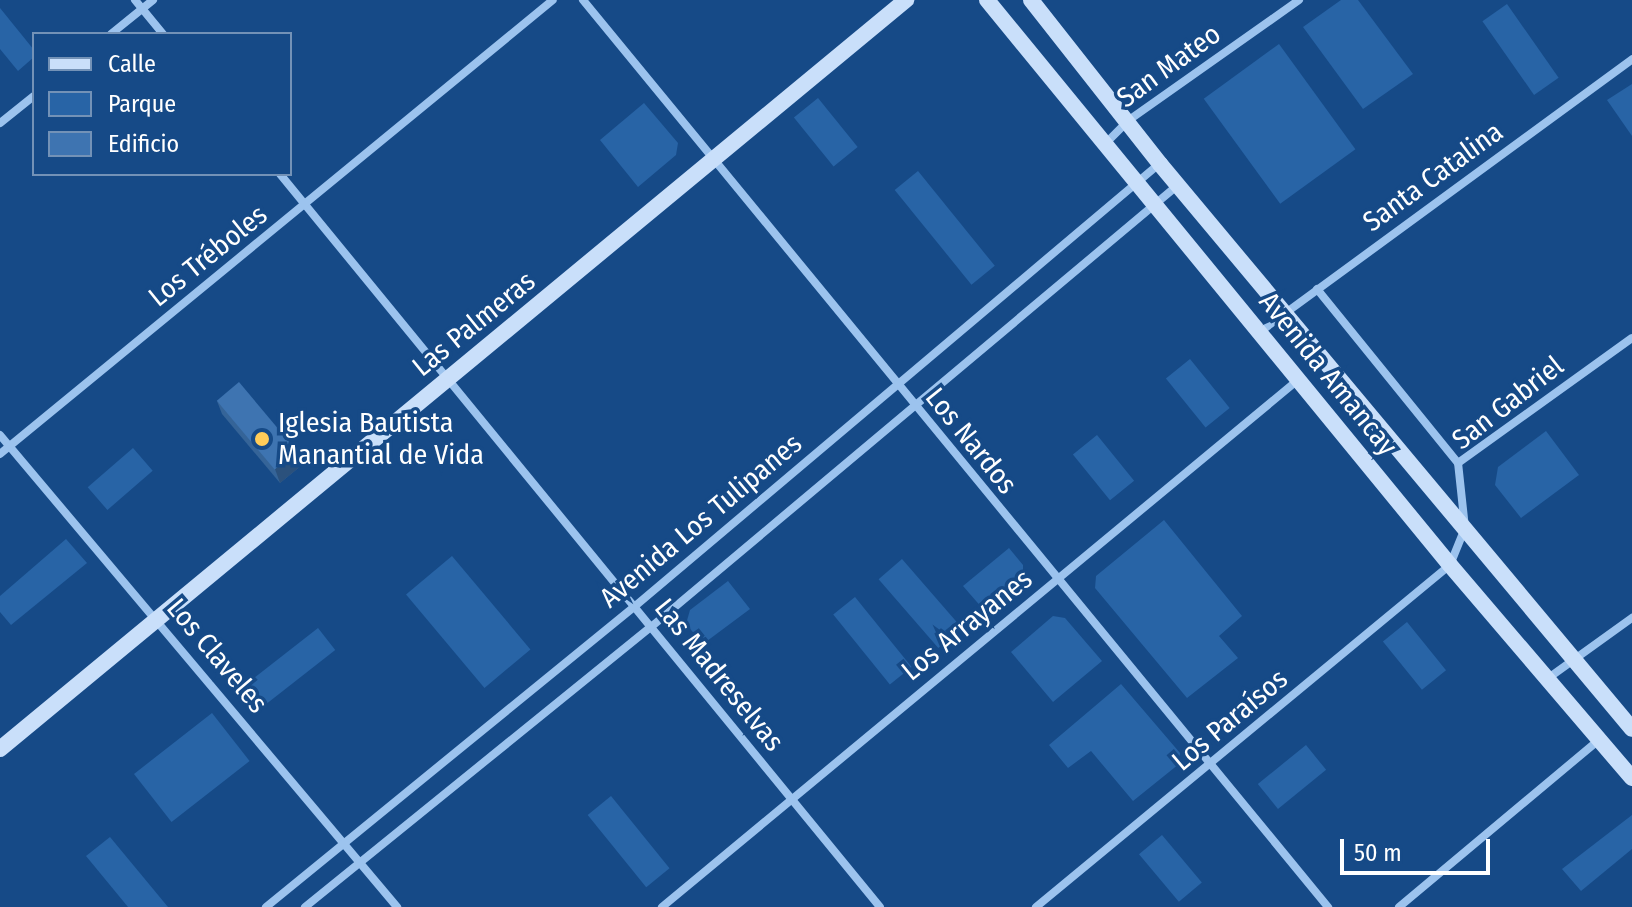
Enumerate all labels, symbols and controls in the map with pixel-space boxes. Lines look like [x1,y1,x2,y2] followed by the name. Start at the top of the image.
[1111,17,1227,115] street label: San Mateo
[32,32,292,176] legend
[108,50,156,78] text: Calle
[108,90,176,118] text: Parque
[1357,115,1509,239] street label: Santa Catalina
[108,130,179,158] text: Edificio
[142,198,274,314] street label: Los Tréboles
[406,264,542,384] street label: Las Palmeras
[1252,286,1404,462] street label: Avenida Amancay
[1446,349,1570,457] street label: San Gabriel
[918,381,1024,501] street label: Los Nardos
[278,406,484,472] place label: Iglesia Bautista Manantial de Vida
[593,427,809,615] street label: Avenida Los Tulipanes
[253,430,271,448] marker: Iglesia Bautista Manantial de Vida
[895,562,1039,688] street label: Los Arrayanes
[160,592,274,720] street label: Los Claveles
[647,592,791,758] street label: Las Madreselvas
[1165,662,1295,778] street label: Los Paraísos
[1344,823,1494,873] scale bar
[1354,839,1402,867] text: 50 m

